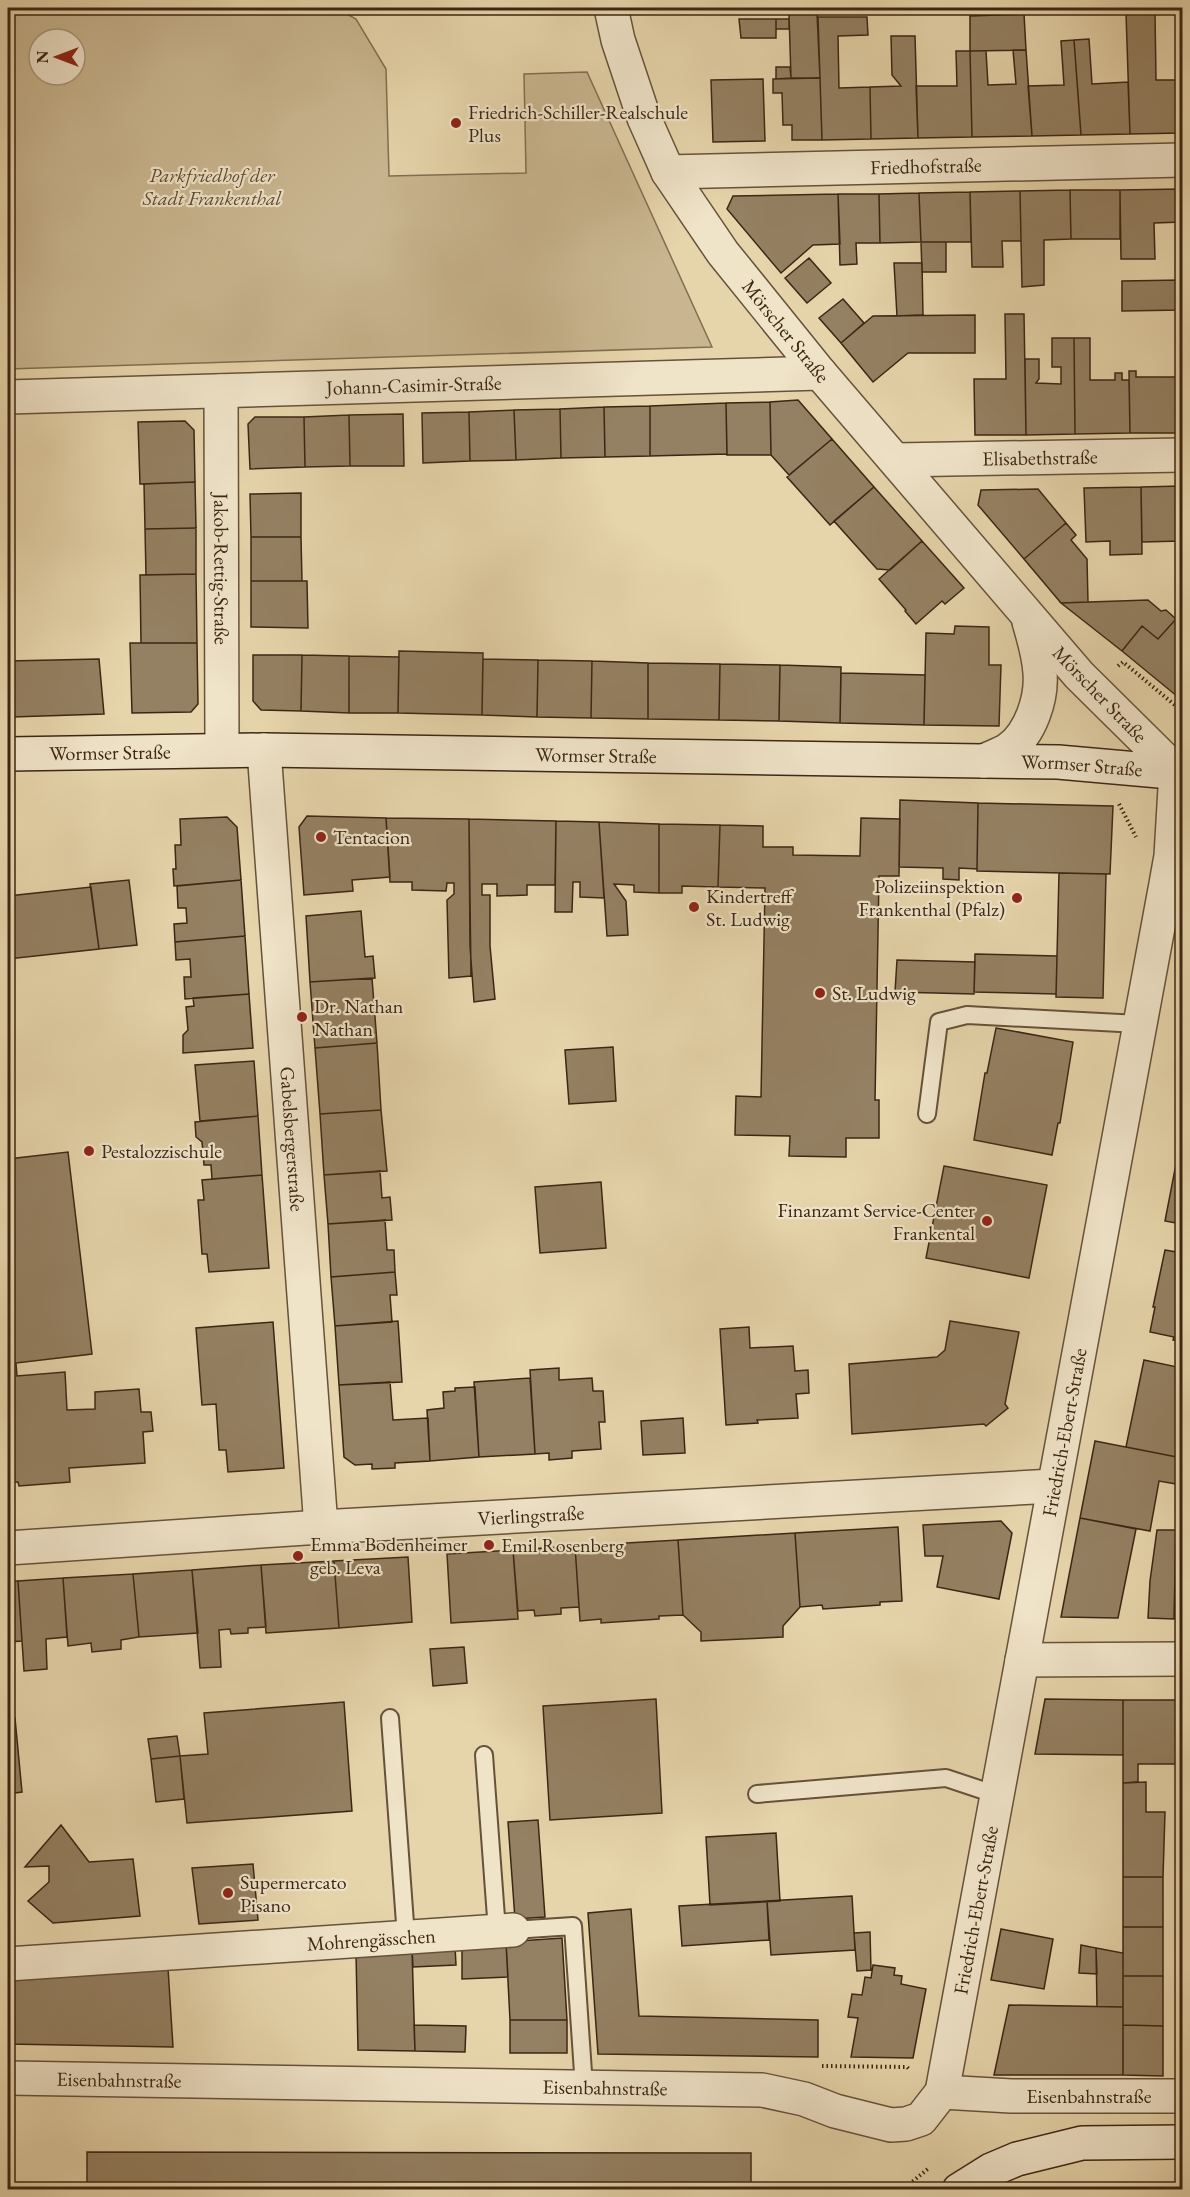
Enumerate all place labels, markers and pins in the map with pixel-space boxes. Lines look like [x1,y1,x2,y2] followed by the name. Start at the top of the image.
[468,99,688,148] place label: Friedrich-Schiller-Realschule Plus
[449,116,463,130] marker: Friedrich-Schiller-Realschule Plus
[333,824,411,850] place label: Tentacion
[314,830,328,844] marker: Tentacion
[859,873,1005,922] place label: Polizeiinspektion Frankenthal (Pfalz)
[706,883,794,932] place label: Kindertreff St. Ludwig
[1010,891,1024,905] marker: Polizeiinspektion Frankenthal (Pfalz)
[687,900,701,914] marker: Kindertreff St. Ludwig
[832,980,916,1006] place label: St. Ludwig
[813,986,827,1000] marker: St. Ludwig
[314,993,404,1042] place label: Dr. Nathan Nathan
[295,1010,309,1024] marker: Dr. Nathan Nathan
[101,1138,222,1164] place label: Pestalozzischule
[82,1144,96,1158] marker: Pestalozzischule
[778,1197,975,1246] place label: Finanzamt Service-Center Frankental
[980,1214,994,1228] marker: Finanzamt Service-Center Frankental
[310,1531,468,1580] place label: Emma Bodenheimer geb. Leva
[501,1532,624,1558] place label: Emil Rosenberg
[482,1538,496,1552] marker: Emil Rosenberg
[291,1549,305,1563] marker: Emma Bodenheimer geb. Leva
[240,1869,347,1918] place label: Supermercato Pisano
[221,1886,235,1900] marker: Supermercato Pisano

